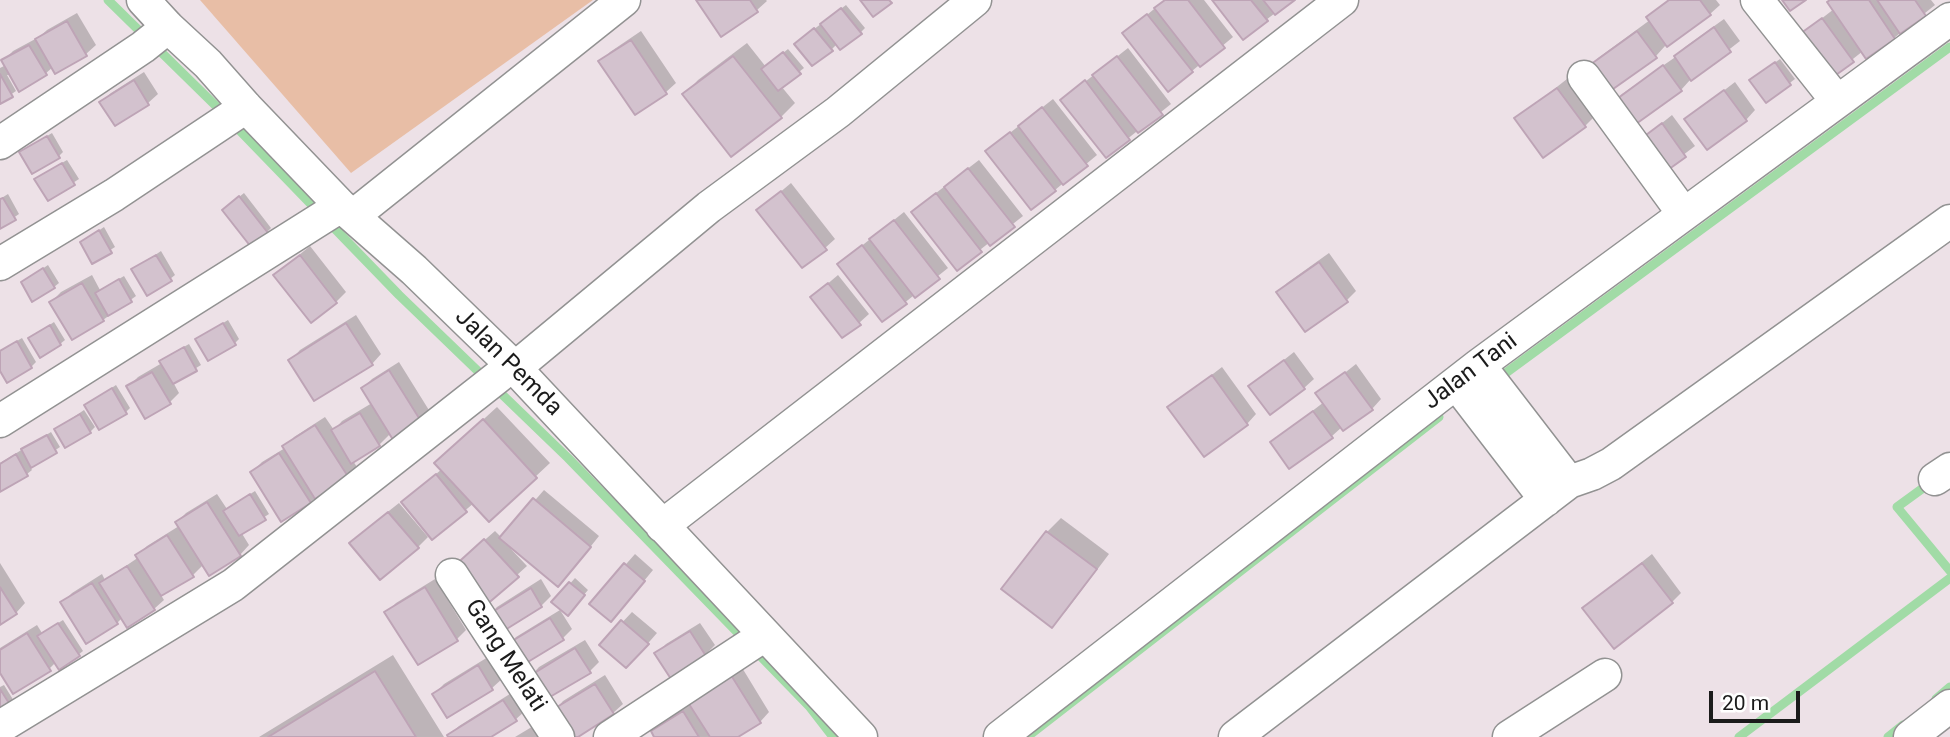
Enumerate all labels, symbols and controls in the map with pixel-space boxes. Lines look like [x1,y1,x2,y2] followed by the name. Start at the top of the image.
[448,303,568,423] street label: Jalan Pemda
[1419,328,1523,416] street label: Jalan Tani
[458,594,552,718] street label: Gang Melati
[1712,678,1803,722] scale bar
[1722,691,1769,715] text: 20 m

